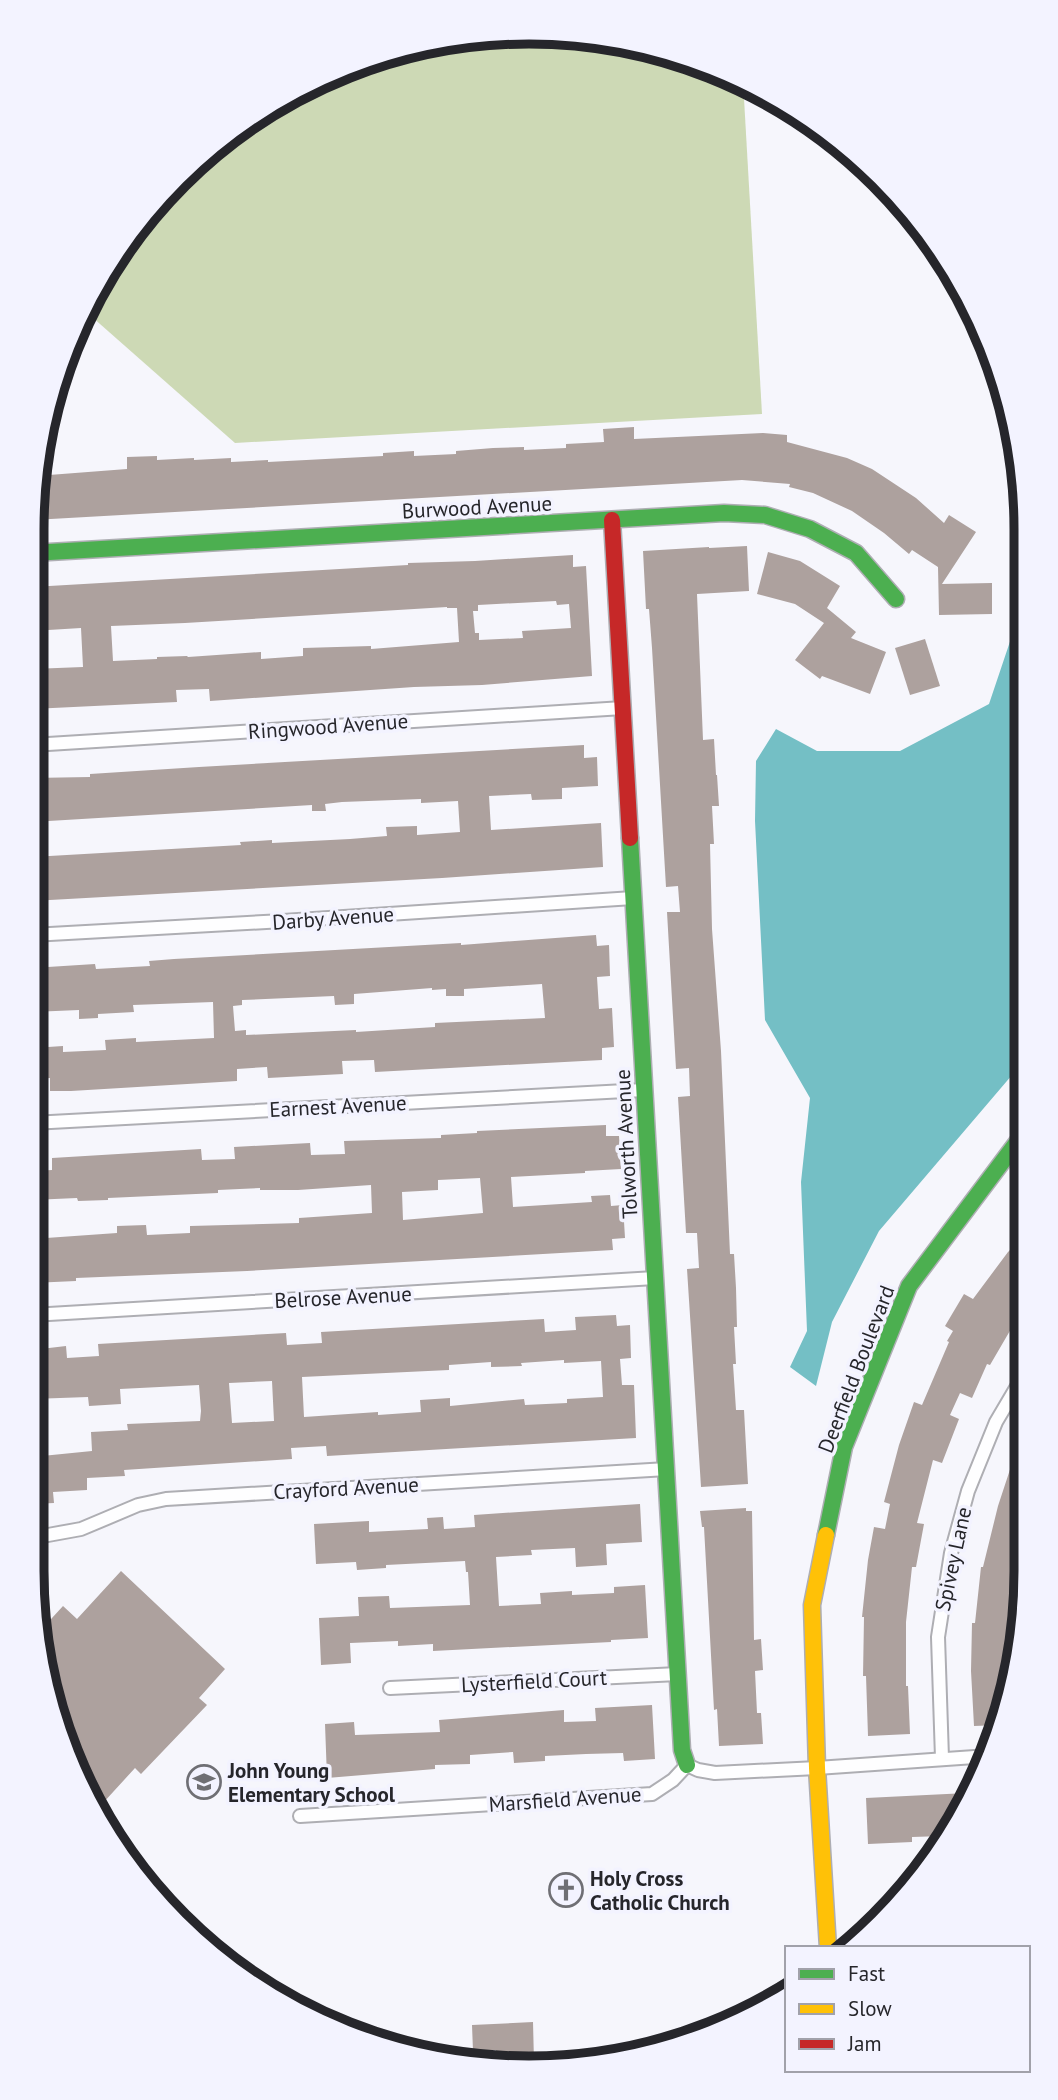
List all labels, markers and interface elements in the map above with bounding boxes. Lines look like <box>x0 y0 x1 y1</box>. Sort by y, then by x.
street label: Burwood Avenue <box>401 490 553 524</box>
street label: Ringwood Avenue <box>247 707 409 745</box>
street label: Darby Avenue <box>271 900 395 936</box>
street label: Tolworth Avenue <box>609 1069 643 1219</box>
street label: Earnest Avenue <box>269 1089 407 1123</box>
street label: Belrose Avenue <box>274 1280 412 1314</box>
street label: Deerfield Boulevard <box>812 1281 900 1457</box>
street label: Crayford Avenue <box>273 1471 419 1505</box>
street label: Spivey Lane <box>929 1504 977 1614</box>
street label: Lysterfield Court <box>460 1664 608 1698</box>
place label: John Young Elementary School <box>227 1757 396 1808</box>
school or university icon: John Young Elementary School <box>185 1763 223 1801</box>
street label: Marsfield Avenue <box>488 1780 642 1818</box>
place label: Holy Cross Catholic Church <box>590 1865 730 1916</box>
church icon: Holy Cross Catholic Church <box>547 1871 585 1909</box>
legend <box>785 1946 1030 2072</box>
text: Fast <box>848 1960 885 1987</box>
text: Slow <box>848 1995 892 2022</box>
text: Jam <box>847 2030 882 2057</box>

